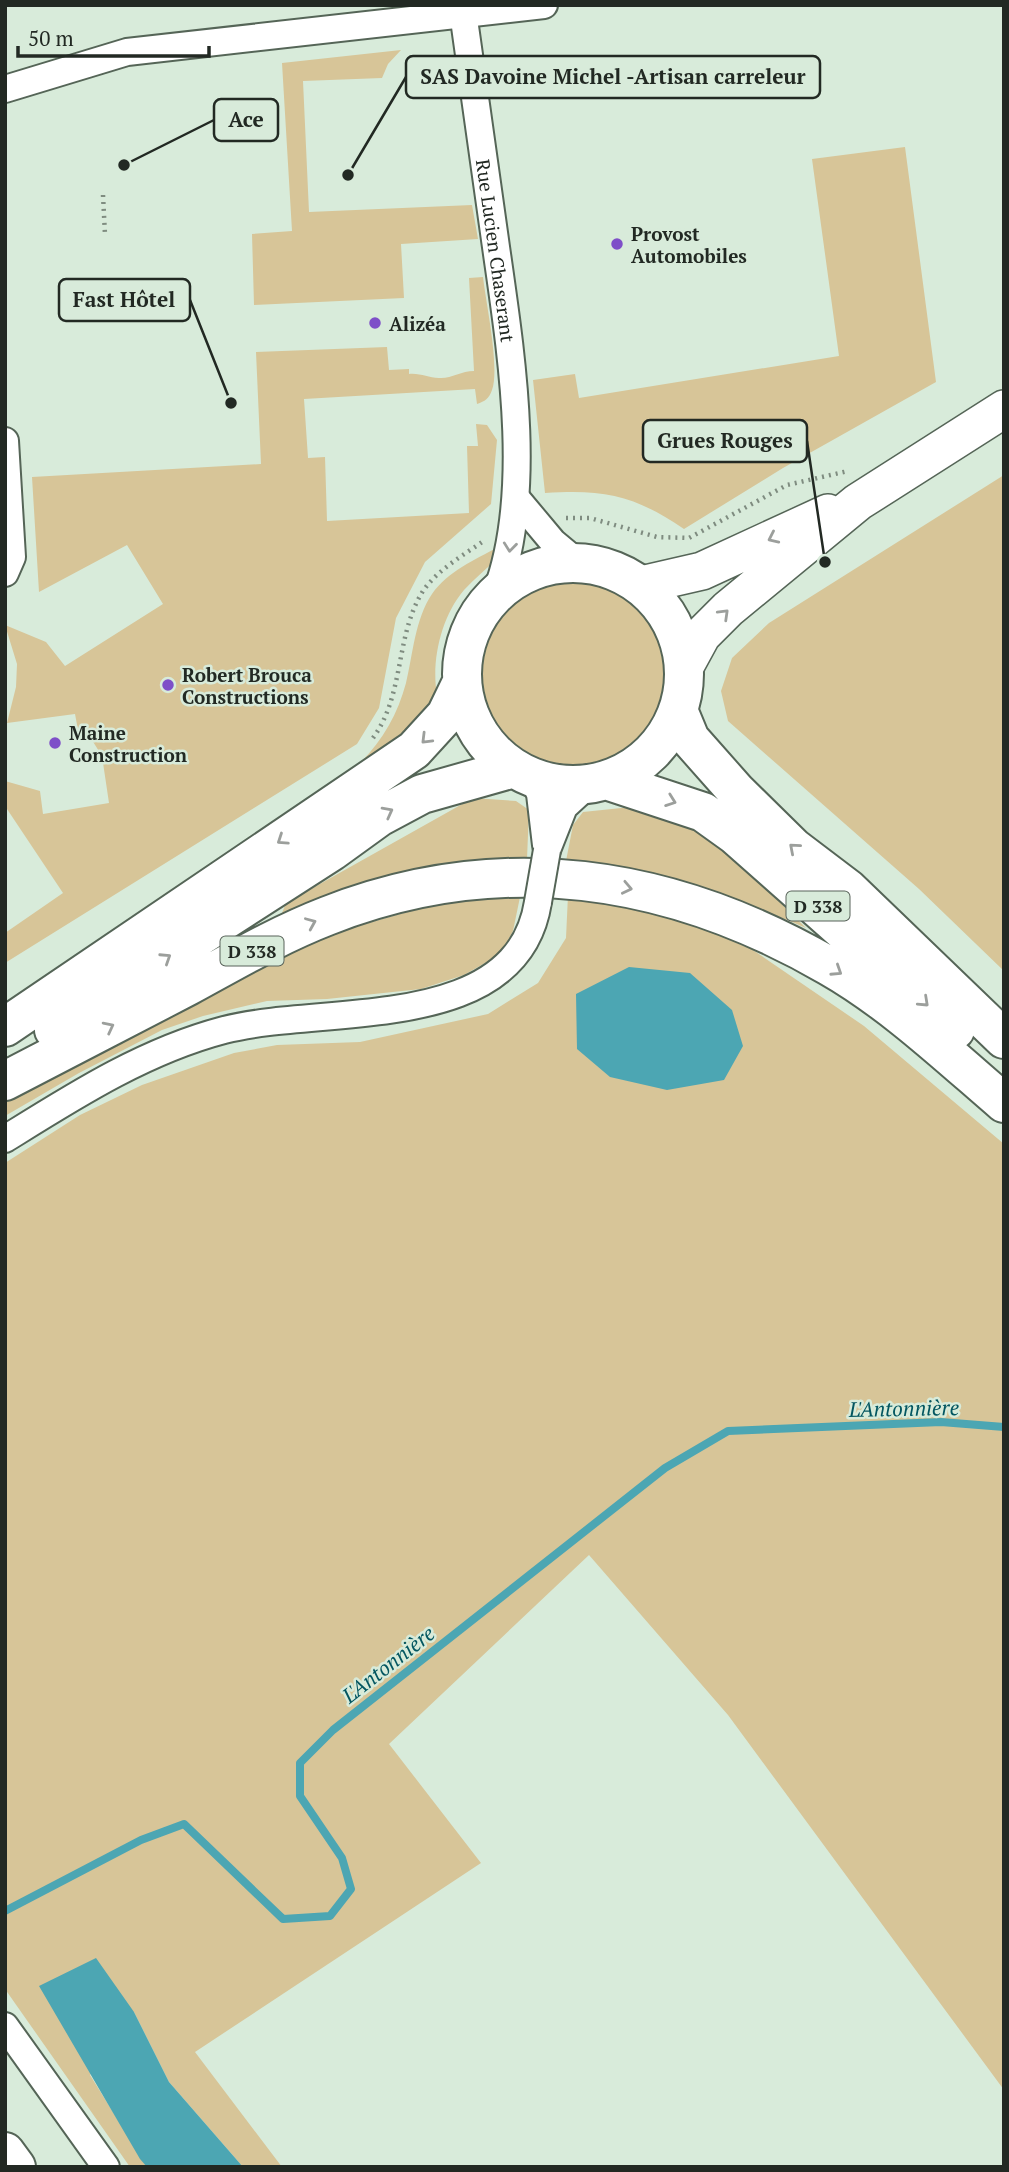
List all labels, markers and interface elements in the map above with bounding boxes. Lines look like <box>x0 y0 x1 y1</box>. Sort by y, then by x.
scale bar <box>18 14 208 58</box>
text: 50 m <box>28 24 74 52</box>
callout: SAS Davoine Michel -Artisan carreleur <box>406 56 820 98</box>
text: SAS Davoine Michel -Artisan carreleur <box>420 62 806 90</box>
callout: Ace <box>214 99 278 141</box>
text: Ace <box>228 105 264 133</box>
street label: Rue Lucien Chaserant <box>471 157 521 344</box>
place label: Provost Automobiles <box>631 221 747 268</box>
marker: Provost Automobiles <box>609 236 625 252</box>
callout: Fast Hôtel <box>59 279 190 321</box>
text: Fast Hôtel <box>73 285 175 313</box>
place label: Alizéa <box>389 311 446 336</box>
marker: Alizéa <box>367 315 383 331</box>
callout: Grues Rouges <box>643 420 807 462</box>
text: Grues Rouges <box>657 426 793 454</box>
one-way arrow <box>768 529 780 543</box>
one-way arrow <box>503 542 518 553</box>
one-way arrow <box>716 609 729 622</box>
place label: Robert Brouca Constructions <box>182 662 312 709</box>
marker: Robert Brouca Constructions <box>160 677 176 693</box>
place label: Maine Construction <box>69 720 188 767</box>
one-way arrow <box>421 730 434 743</box>
marker: Maine Construction <box>47 735 63 751</box>
one-way arrow <box>665 793 677 807</box>
one-way arrow <box>380 807 393 820</box>
one-way arrow <box>276 831 289 844</box>
one-way arrow <box>789 844 802 856</box>
one-way arrow <box>621 879 633 894</box>
road number: D 338 <box>786 891 850 920</box>
one-way arrow <box>305 917 317 931</box>
road number: D 338 <box>220 936 284 966</box>
one-way arrow <box>158 954 171 967</box>
one-way arrow <box>829 963 842 976</box>
one-way arrow <box>916 994 929 1006</box>
one-way arrow <box>102 1021 114 1035</box>
water label: L'Antonnière <box>848 1393 960 1423</box>
water label: L'Antonnière <box>335 1619 440 1710</box>

